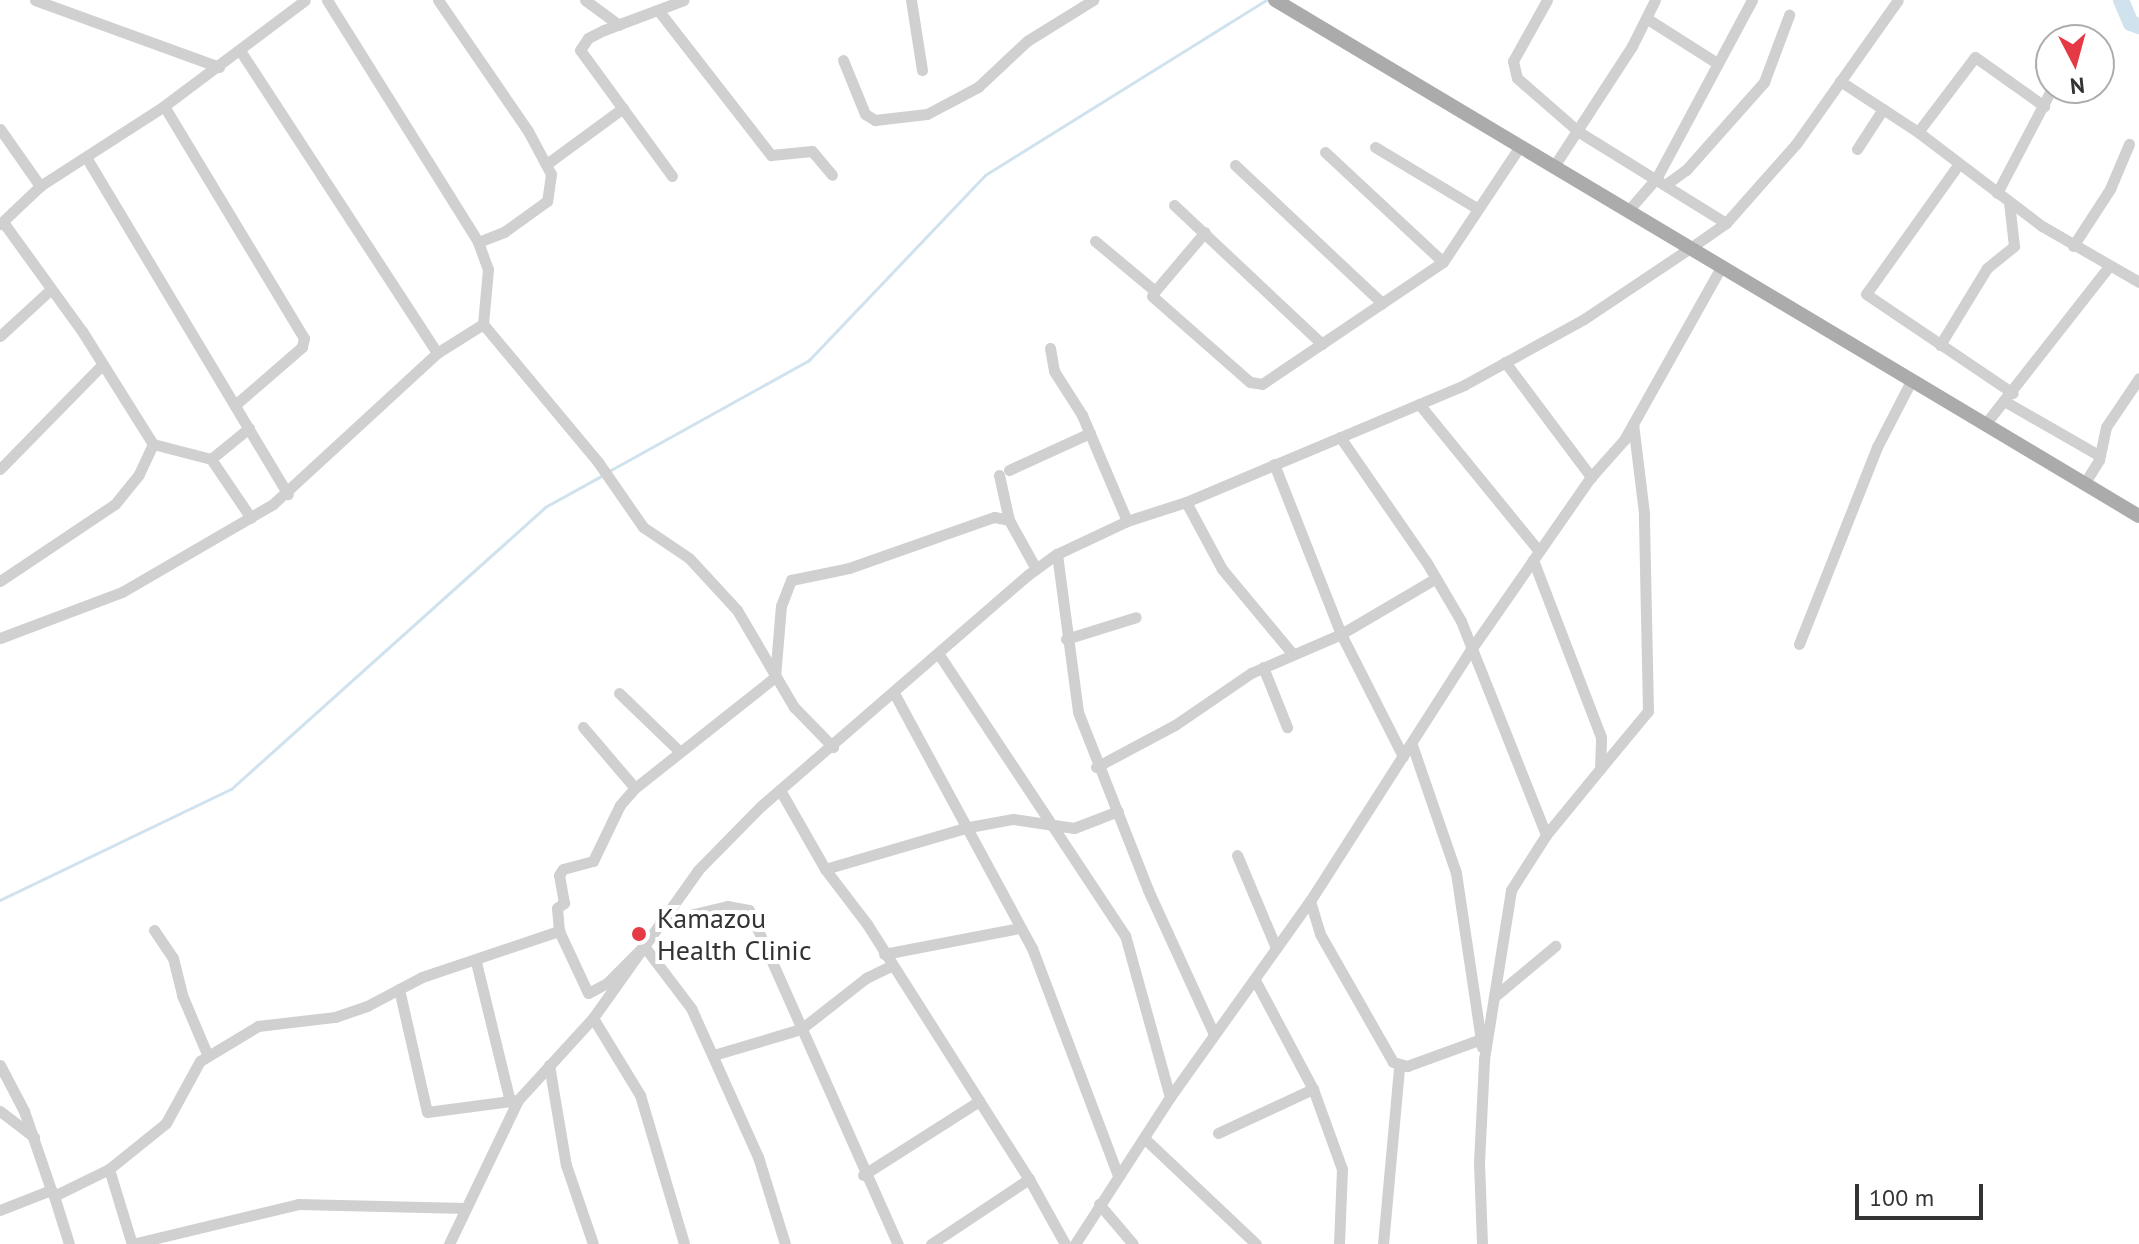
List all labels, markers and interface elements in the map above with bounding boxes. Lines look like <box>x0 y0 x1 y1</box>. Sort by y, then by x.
north arrow <box>2035 24 2115 104</box>
text: N <box>2069 71 2086 101</box>
place label: Kamazou Health Clinic <box>657 901 812 967</box>
marker: Kamazou Health Clinic <box>628 923 650 945</box>
scale bar <box>1859 1168 1987 1218</box>
text: 100 m <box>1869 1182 1934 1213</box>

